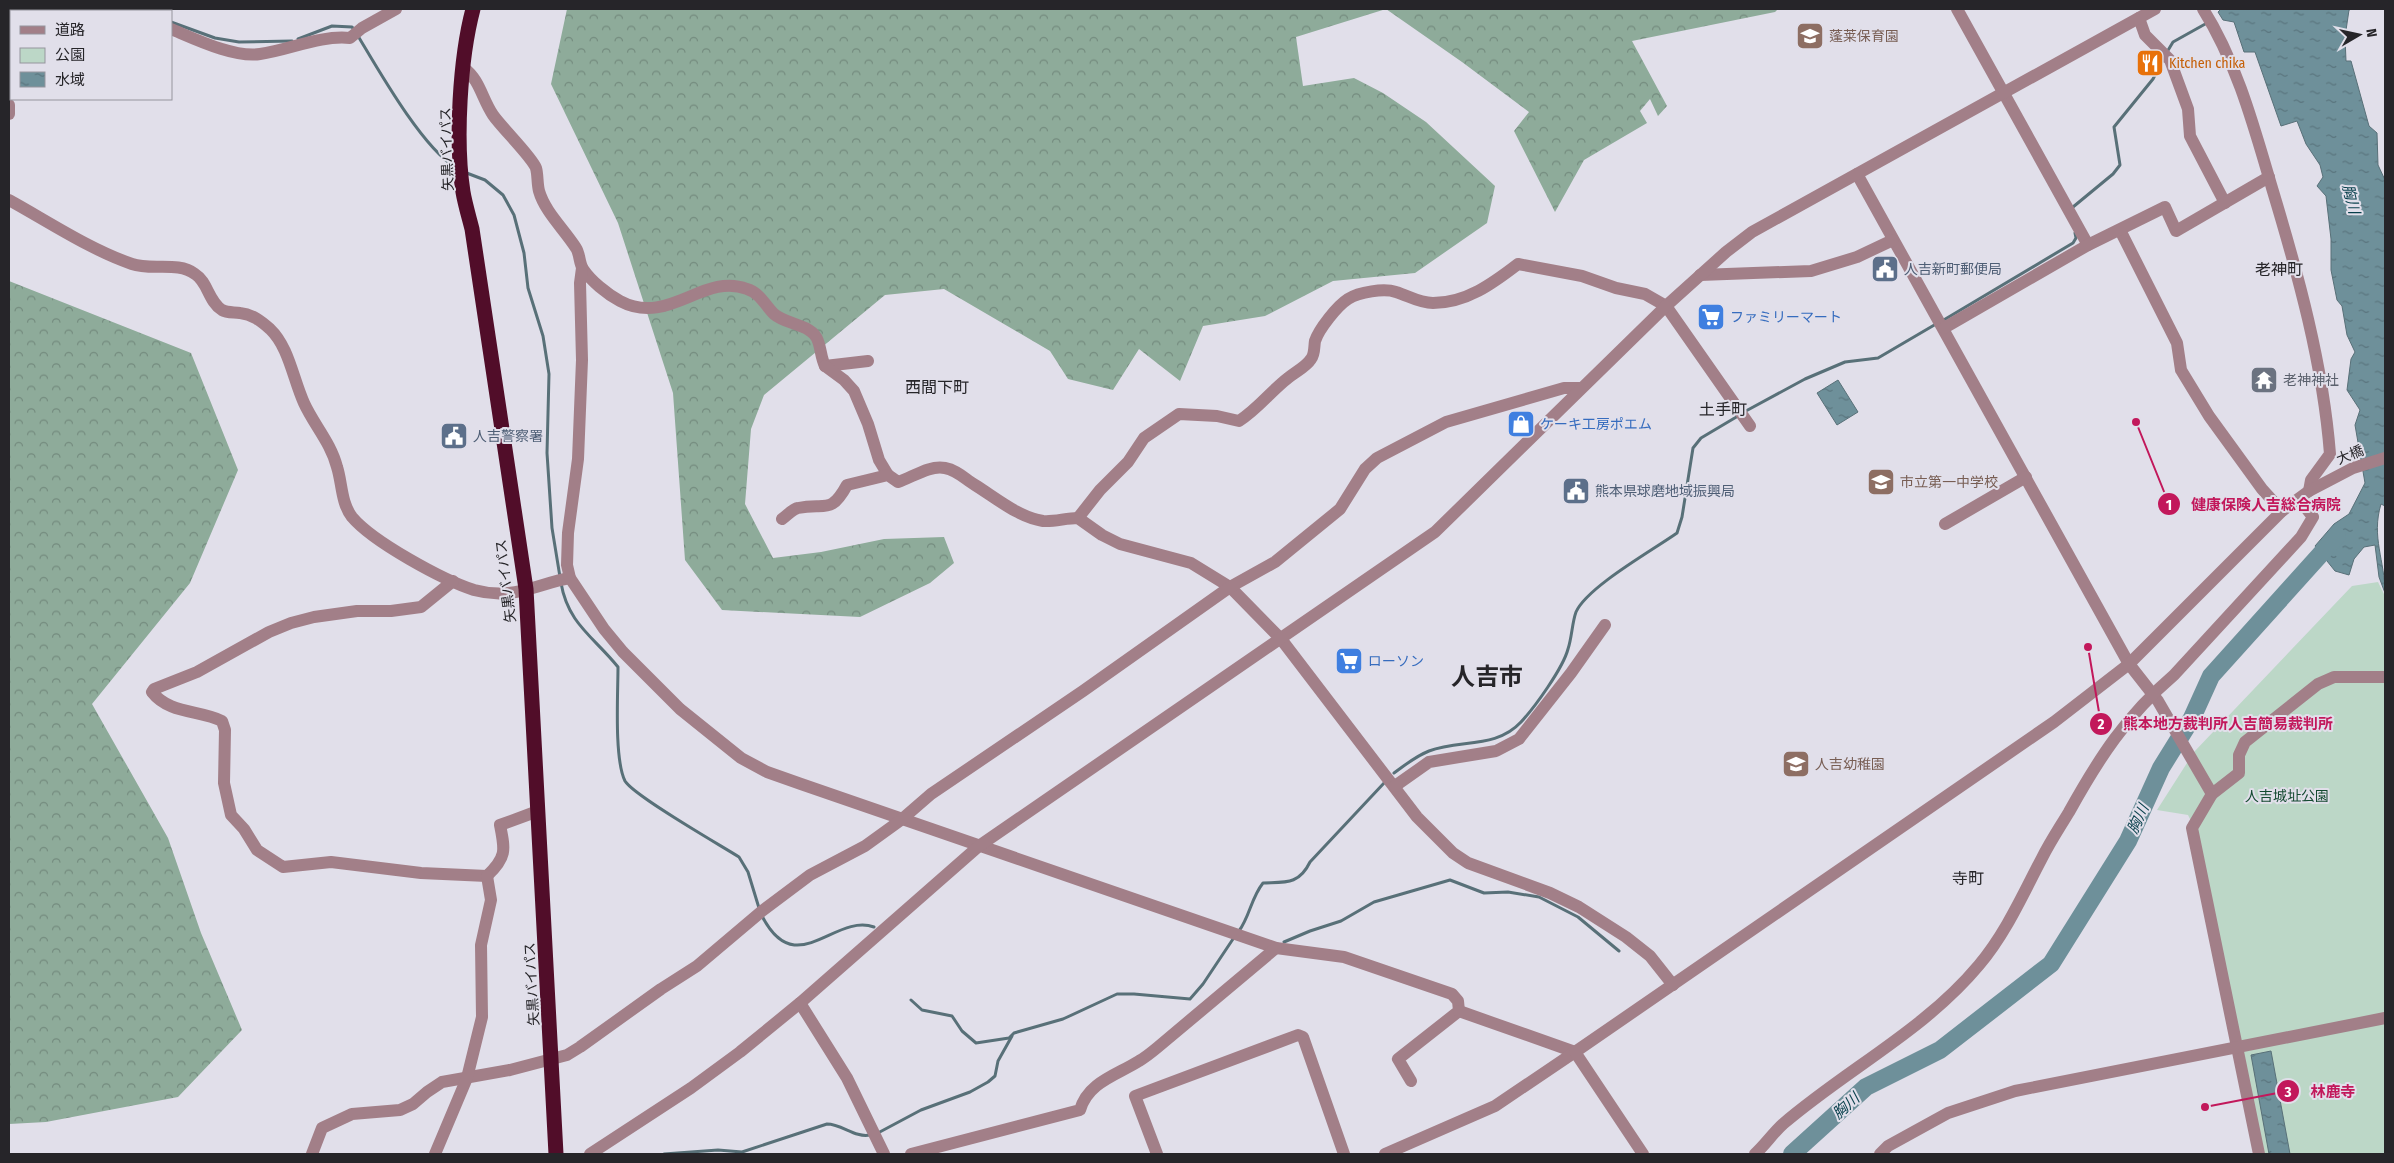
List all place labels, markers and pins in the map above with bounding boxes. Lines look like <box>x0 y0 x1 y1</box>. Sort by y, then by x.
school or university icon: 蓬莱保育園 <box>1795 21 1825 51</box>
place label: 蓬莱保育園 <box>1829 28 1899 45</box>
restaurant icon: Kitchen chika <box>2135 48 2165 78</box>
place label: Kitchen chika <box>2169 55 2245 72</box>
public building icon: 人吉新町郵便局 <box>1870 254 1900 284</box>
place label: 人吉新町郵便局 <box>1904 261 2002 278</box>
supermarket icon: ファミリーマート <box>1696 302 1726 332</box>
place label: ファミリーマート <box>1730 309 1842 326</box>
temple icon: 老神神社 <box>2249 365 2279 395</box>
place label: 老神神社 <box>2283 372 2339 389</box>
shop icon: ケーキ工房ポエム <box>1506 409 1536 439</box>
place label: ケーキ工房ポエム <box>1540 416 1652 433</box>
public building icon: 人吉警察署 <box>439 421 469 451</box>
place label: 人吉警察署 <box>473 428 543 445</box>
school or university icon: 市立第一中学校 <box>1866 467 1896 497</box>
place label: 市立第一中学校 <box>1900 474 1998 491</box>
public building icon: 熊本県球磨地域振興局 <box>1561 476 1591 506</box>
place label: 熊本県球磨地域振興局 <box>1595 483 1735 500</box>
callout: 健康保険人吉総合病院 <box>2156 489 2351 519</box>
supermarket icon: ローソン <box>1334 646 1364 676</box>
place label: ローソン <box>1368 653 1424 670</box>
callout: 熊本地方裁判所人吉簡易裁判所 <box>2088 709 2343 739</box>
school or university icon: 人吉幼稚園 <box>1781 749 1811 779</box>
place label: 人吉幼稚園 <box>1815 756 1885 773</box>
callout: 林鹿寺 <box>2276 1076 2366 1106</box>

